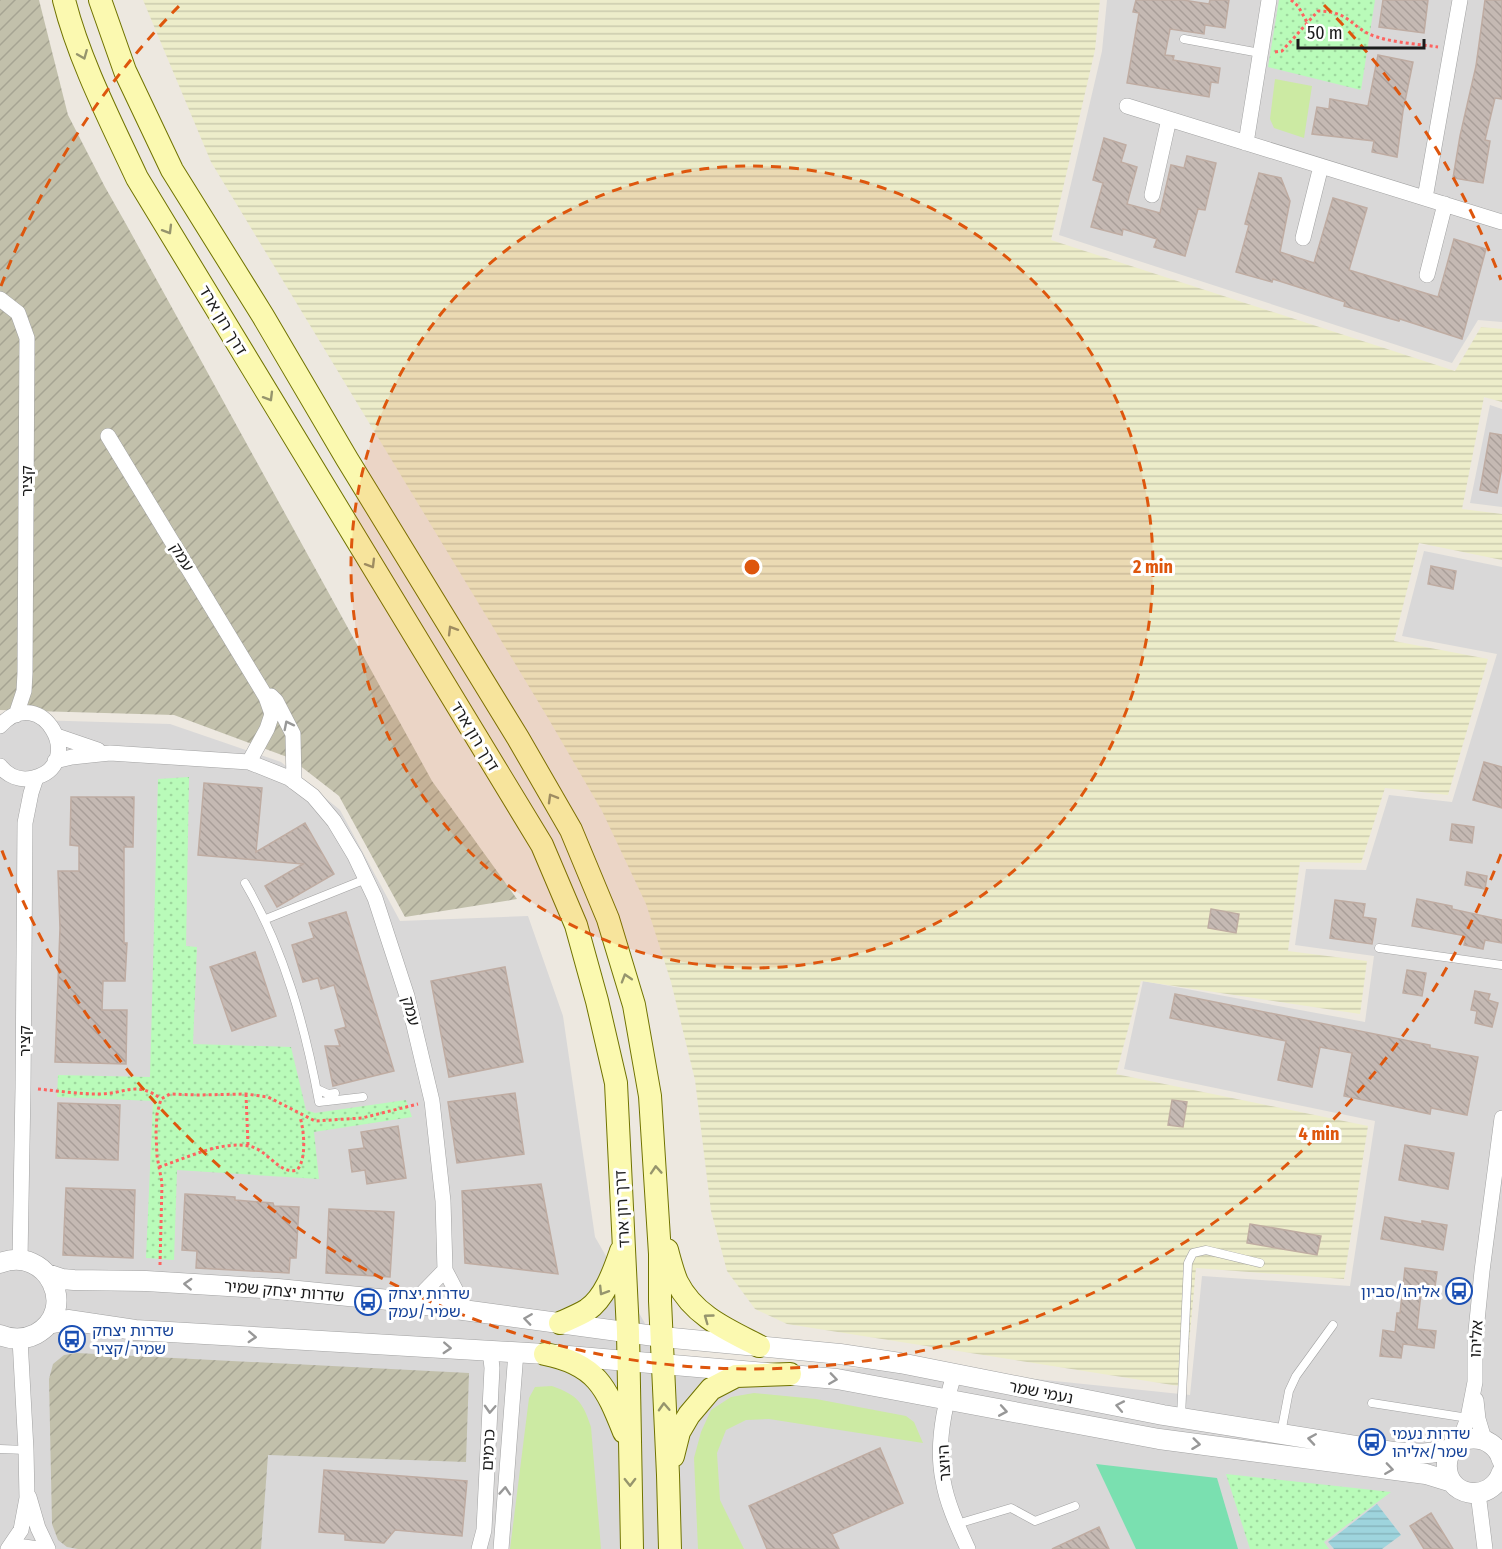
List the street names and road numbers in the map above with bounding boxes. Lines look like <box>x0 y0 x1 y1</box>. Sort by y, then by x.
street label: דרך רון ארד <box>195 282 251 359</box>
street label: קציר <box>17 465 36 497</box>
street label: עמק <box>166 539 198 575</box>
street label: דרך רון ארד <box>447 698 503 775</box>
street label: עמק <box>398 994 424 1028</box>
street label: קציר <box>15 1025 34 1057</box>
street label: דרך רון ארד <box>610 1169 634 1248</box>
street label: שדרות יצחק שמיר <box>223 1276 345 1306</box>
street label: אליהו <box>1466 1320 1486 1358</box>
street label: נעמי שמר <box>1007 1376 1075 1408</box>
street label: כרמים <box>477 1428 499 1472</box>
street label: היוצר <box>934 1444 954 1482</box>

